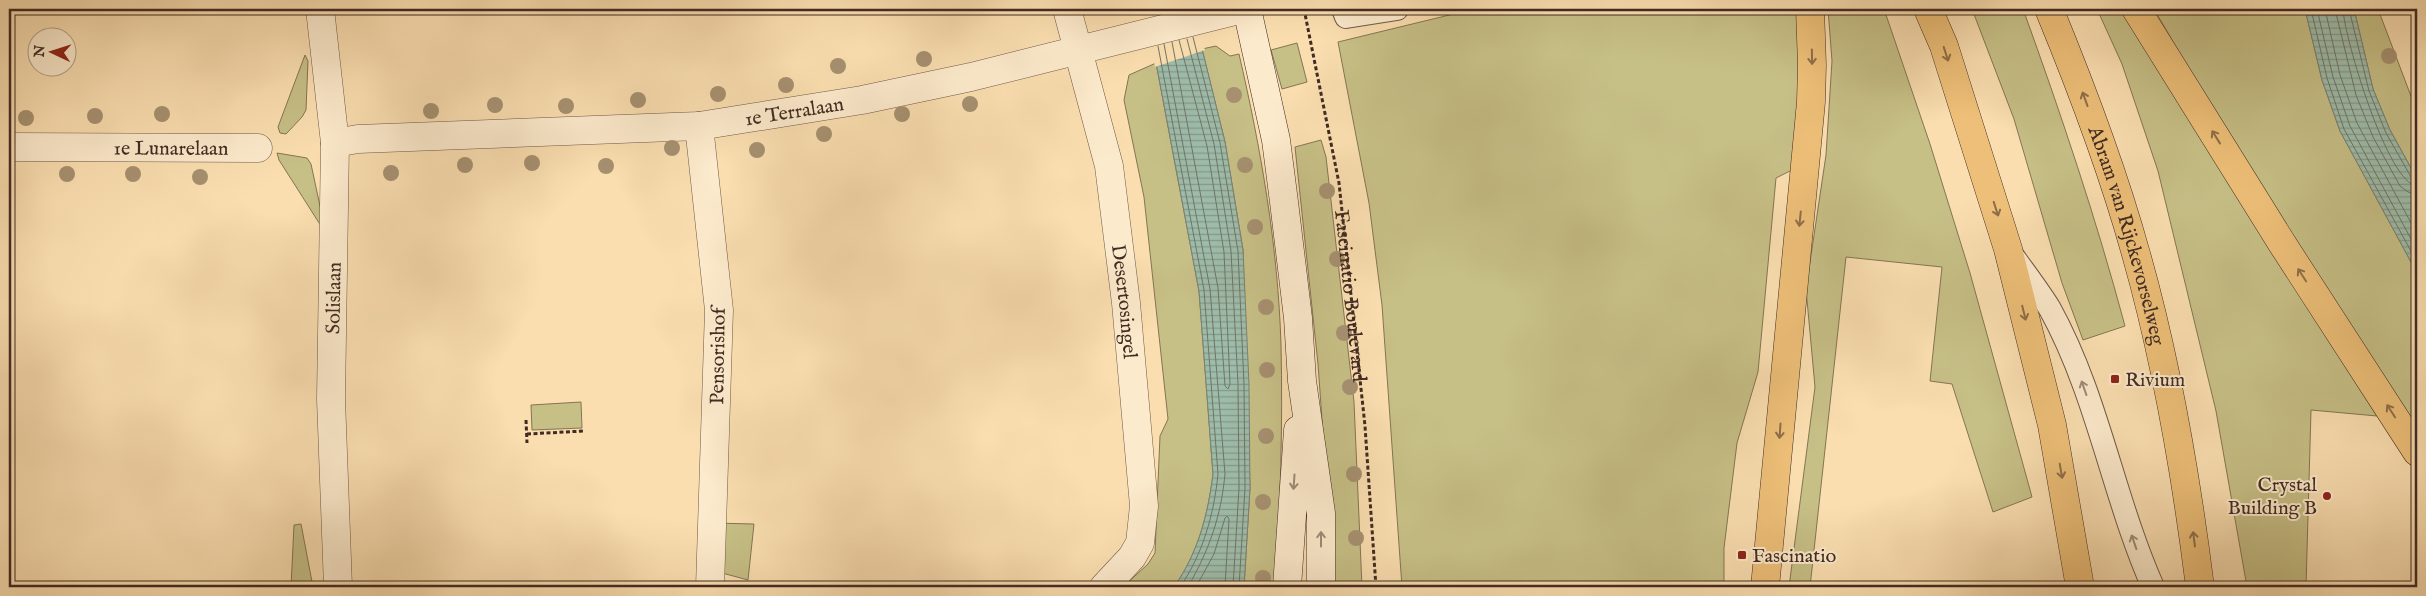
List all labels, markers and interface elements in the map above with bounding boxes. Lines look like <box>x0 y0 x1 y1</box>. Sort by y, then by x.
north arrow <box>28 28 78 78</box>
text: N <box>31 44 49 59</box>
one-way arrow <box>1942 46 1952 62</box>
one-way arrow <box>1807 49 1817 65</box>
street label: 1e Terralaan <box>743 92 846 133</box>
one-way arrow <box>2080 92 2089 108</box>
street label: Abram van Rijckevorselweg <box>2081 122 2170 349</box>
one-way arrow <box>2211 131 2221 145</box>
street label: 1e Lunarelaan <box>113 136 229 162</box>
one-way arrow <box>1991 201 2001 217</box>
street label: Fascinatio Boulevard <box>1328 209 1371 384</box>
one-way arrow <box>1795 211 1805 227</box>
street label: Desertosingel <box>1105 243 1142 360</box>
street label: Solislaan <box>321 261 348 334</box>
one-way arrow <box>2297 268 2308 282</box>
street label: Pensorishof <box>705 304 732 405</box>
one-way arrow <box>2020 305 2030 321</box>
place label: Rivium <box>2125 368 2185 393</box>
marker: Rivium <box>2109 373 2121 385</box>
one-way arrow <box>2079 380 2088 396</box>
one-way arrow <box>2386 405 2396 419</box>
one-way arrow <box>1775 423 1784 439</box>
one-way arrow <box>2056 463 2066 479</box>
place label: Crystal Building B <box>2228 473 2318 521</box>
one-way arrow <box>1290 474 1299 490</box>
marker: Crystal Building B <box>2321 490 2333 502</box>
one-way arrow <box>1316 531 1326 547</box>
one-way arrow <box>2189 531 2199 547</box>
one-way arrow <box>2129 534 2139 550</box>
place label: Fascinatio <box>1752 544 1836 569</box>
marker: Fascinatio <box>1736 549 1748 561</box>

